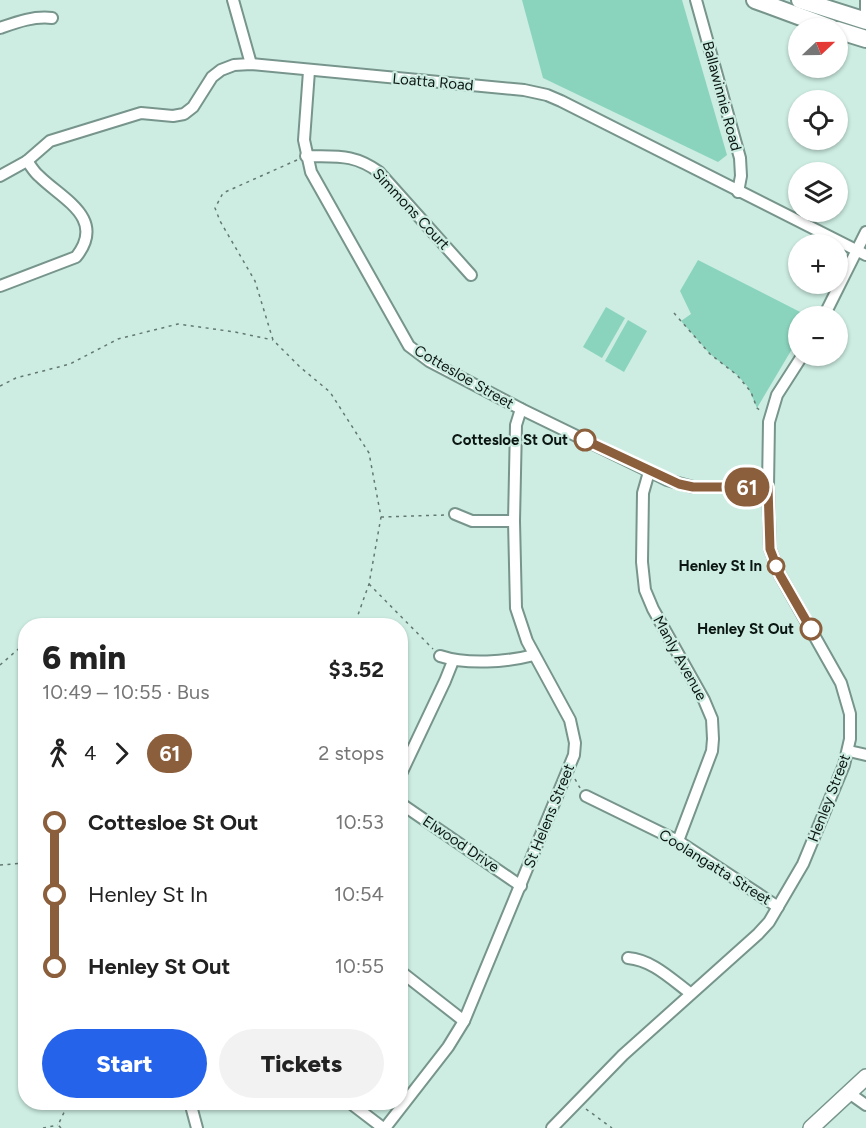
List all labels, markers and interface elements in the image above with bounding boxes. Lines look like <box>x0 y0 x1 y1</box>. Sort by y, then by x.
north arrow <box>788 18 848 78</box>
map controls <box>788 18 848 366</box>
street label: Ballawinnie Road <box>699 39 745 153</box>
street label: Loatta Road <box>392 69 474 95</box>
button: locate <box>788 90 848 150</box>
button: layers <box>788 162 848 222</box>
street label: Simmons Court <box>369 165 453 254</box>
button: + <box>788 234 848 294</box>
button: − <box>788 306 848 366</box>
street label: Cottesloe Street <box>411 341 517 413</box>
marker: Cottesloe St Out <box>574 429 596 451</box>
place label: Cottesloe St Out <box>452 431 568 449</box>
line badge: 61 <box>720 468 774 506</box>
text: 61 <box>736 475 758 500</box>
place label: Henley St In <box>678 557 762 575</box>
marker: Henley St In <box>767 557 785 575</box>
street label: Manly Avenue <box>649 612 711 704</box>
marker: Henley St Out <box>800 618 822 640</box>
place label: Henley St Out <box>697 620 794 638</box>
text: 6 min <box>42 638 126 677</box>
text: $3.52 <box>329 656 384 683</box>
text: 10:49 – 10:55 · Bus <box>42 680 210 704</box>
icon: walk <box>42 737 75 770</box>
icon: forward <box>105 737 138 770</box>
text: 4 <box>84 741 96 765</box>
text: 61 <box>159 741 180 766</box>
text: 2 stops <box>318 741 384 765</box>
street label: Henley Street <box>804 751 854 845</box>
street label: St Helens Street <box>520 761 578 871</box>
text: Cottesloe St Out <box>88 809 258 836</box>
text: 10:53 <box>335 810 384 834</box>
street label: Elwood Drive <box>419 812 503 876</box>
street label: Coolangatta Street <box>656 825 775 909</box>
text: Henley St In <box>88 881 208 908</box>
text: 10:54 <box>334 882 384 906</box>
text: Henley St Out <box>88 953 230 980</box>
text: 10:55 <box>335 954 384 978</box>
button: Start <box>42 1029 207 1098</box>
button: Tickets <box>219 1029 384 1098</box>

